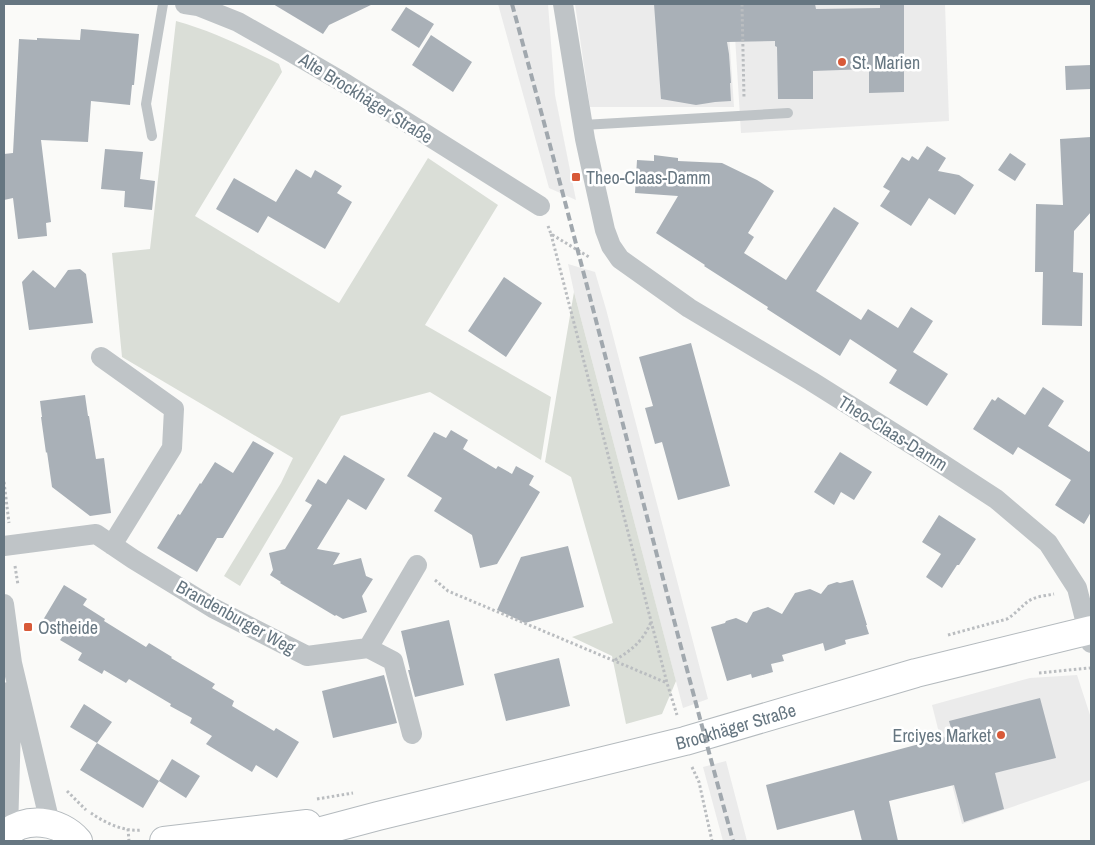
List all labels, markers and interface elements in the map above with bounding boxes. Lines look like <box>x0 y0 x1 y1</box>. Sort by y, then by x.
street label: Alte Brockhäger Straße <box>293 46 438 149</box>
place label: St. Marien <box>852 50 920 75</box>
marker: St. Marien <box>836 56 848 68</box>
place label: Theo-Claas-Damm <box>586 165 711 190</box>
marker: Theo-Claas-Damm <box>570 171 582 183</box>
street label: Theo-Claas-Damm <box>834 389 952 477</box>
street label: Brandenburger Weg <box>172 574 301 660</box>
place label: Ostheide <box>38 615 98 640</box>
marker: Ostheide <box>22 621 34 633</box>
street label: Brockhäger Straße <box>673 697 799 755</box>
place label: Erciyes Market <box>893 723 991 748</box>
marker: Erciyes Market <box>995 729 1007 741</box>

